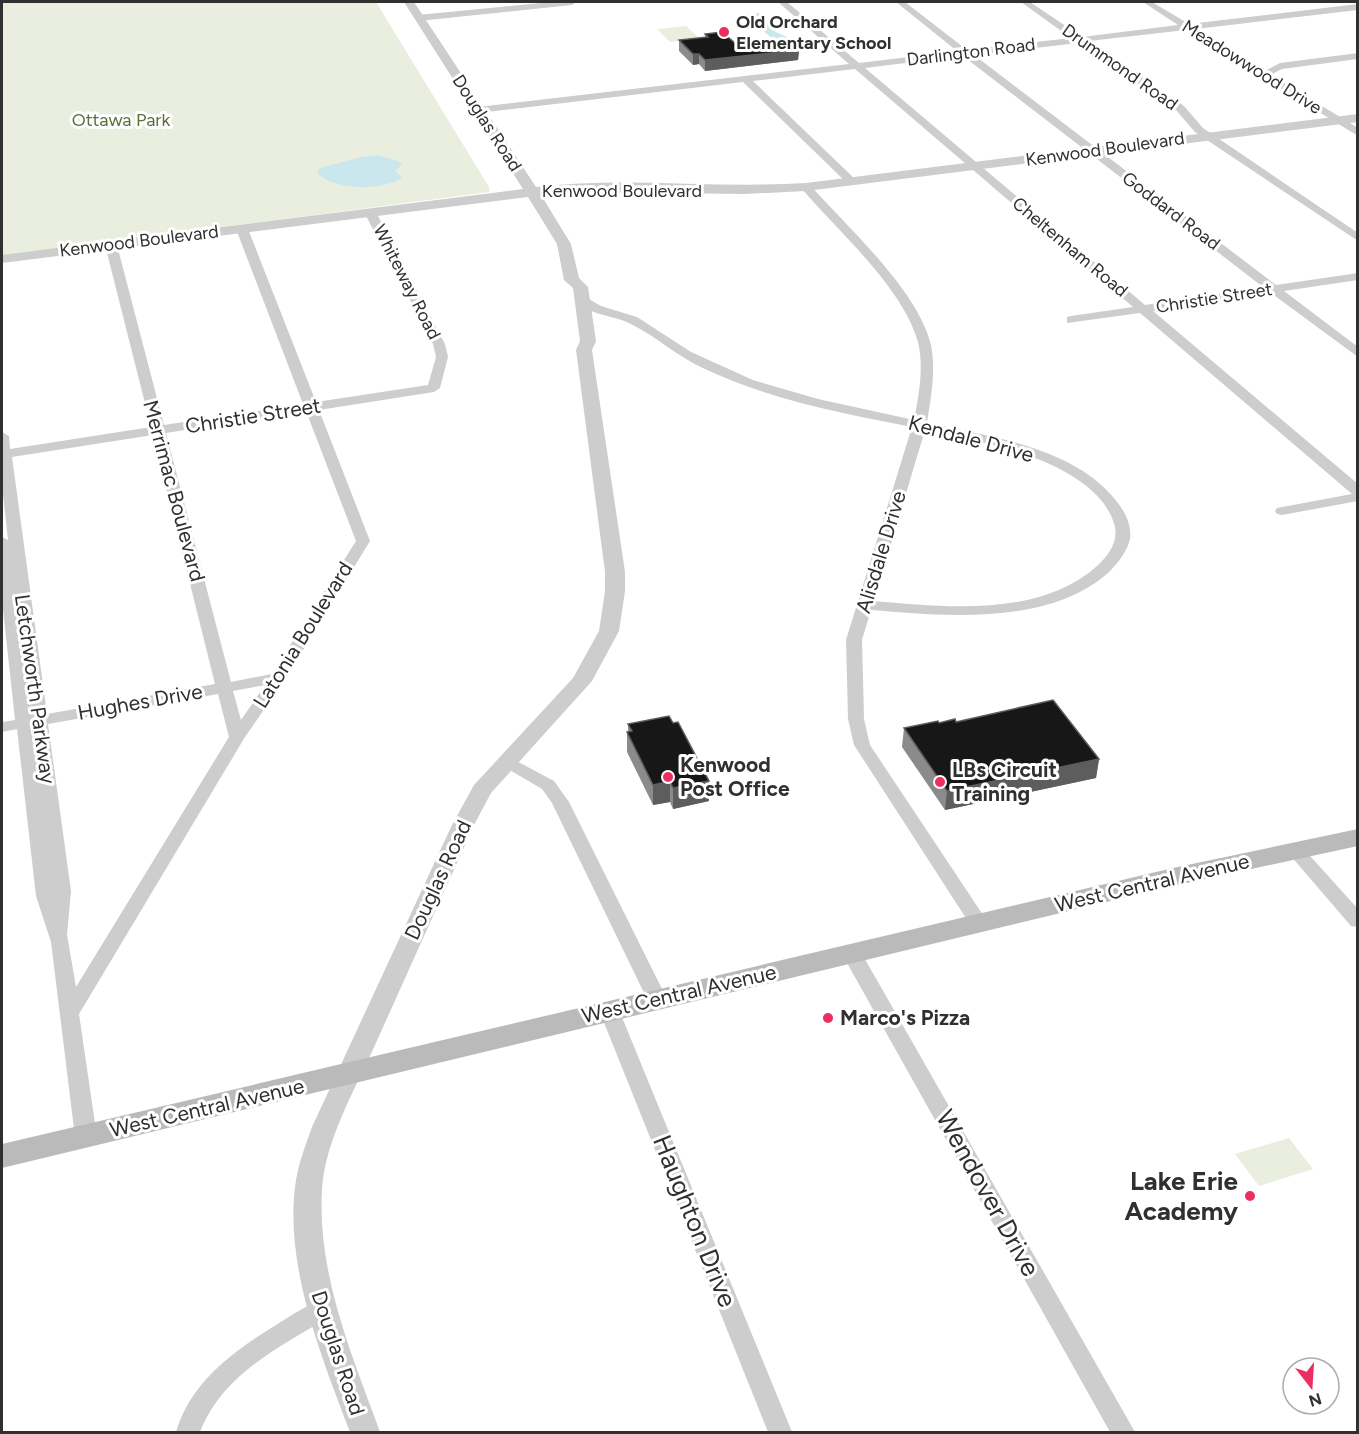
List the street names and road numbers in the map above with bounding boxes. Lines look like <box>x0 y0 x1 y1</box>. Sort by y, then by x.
street label: Meadowwood Drive <box>1178 15 1326 119</box>
street label: Drummond Road <box>1058 19 1182 115</box>
street label: Darlington Road <box>905 33 1037 71</box>
street label: Douglas Road <box>448 71 526 175</box>
street label: Kenwood Boulevard <box>1024 127 1186 171</box>
street label: Goddard Road <box>1118 167 1224 255</box>
street label: Kenwood Boulevard <box>542 180 702 202</box>
street label: Cheltenham Road <box>1008 192 1132 302</box>
street label: Kenwood Boulevard <box>58 220 220 262</box>
street label: Whiteway Road <box>369 221 445 343</box>
street label: Christie Street <box>1154 278 1274 318</box>
street label: Christie Street <box>183 392 323 439</box>
street label: Merrimac Boulevard <box>138 397 211 584</box>
street label: Kendale Drive <box>906 410 1037 467</box>
street label: Alisdale Drive <box>850 488 911 616</box>
street label: Latonia Boulevard <box>248 557 358 712</box>
street label: Letchworth Parkway <box>10 592 61 785</box>
street label: Hughes Drive <box>75 678 204 725</box>
street label: Douglas Road <box>399 816 476 944</box>
street label: West Central Avenue <box>1052 848 1251 917</box>
street label: West Central Avenue <box>579 959 778 1028</box>
street label: West Central Avenue <box>107 1073 306 1142</box>
street label: Wendover Drive <box>929 1104 1047 1282</box>
street label: Haughton Drive <box>646 1130 744 1312</box>
street label: Douglas Road <box>307 1287 370 1418</box>

